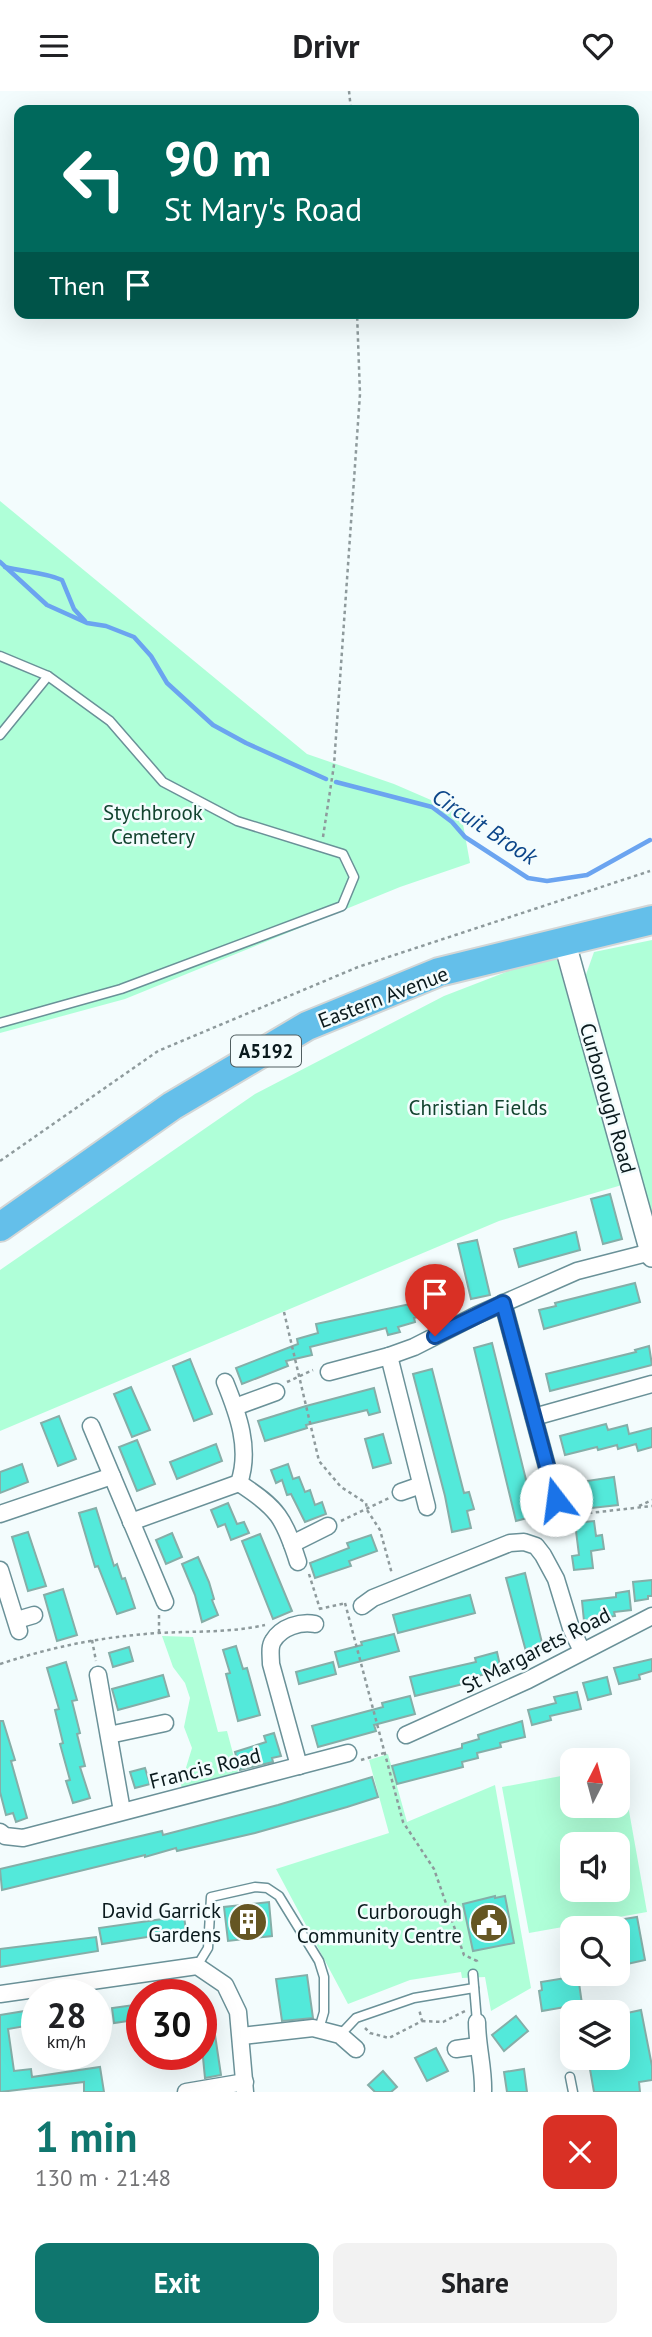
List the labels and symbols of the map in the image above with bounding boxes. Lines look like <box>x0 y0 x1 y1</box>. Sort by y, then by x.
water label: Circuit Brook <box>427 781 545 872</box>
park label: Stychbrook Cemetery <box>103 799 203 850</box>
street label: Eastern Avenue <box>314 960 452 1034</box>
street label: Curborough Road <box>574 1020 642 1176</box>
road number: A5192 <box>231 1035 301 1067</box>
park label: Christian Fields <box>409 1094 547 1121</box>
pin <box>405 1264 465 1336</box>
position arrow <box>519 1463 593 1537</box>
street label: St Margarets Road <box>457 1601 615 1699</box>
street label: Francis Road <box>146 1741 264 1795</box>
north arrow <box>560 1748 630 1818</box>
place label: David Garrick Gardens <box>101 1897 221 1948</box>
place label: Curborough Community Centre <box>297 1898 462 1949</box>
building icon: David Garrick Gardens <box>227 1901 269 1943</box>
public building icon: Curborough Community Centre <box>468 1902 510 1944</box>
speed limit sign: 30 <box>126 1979 217 2070</box>

